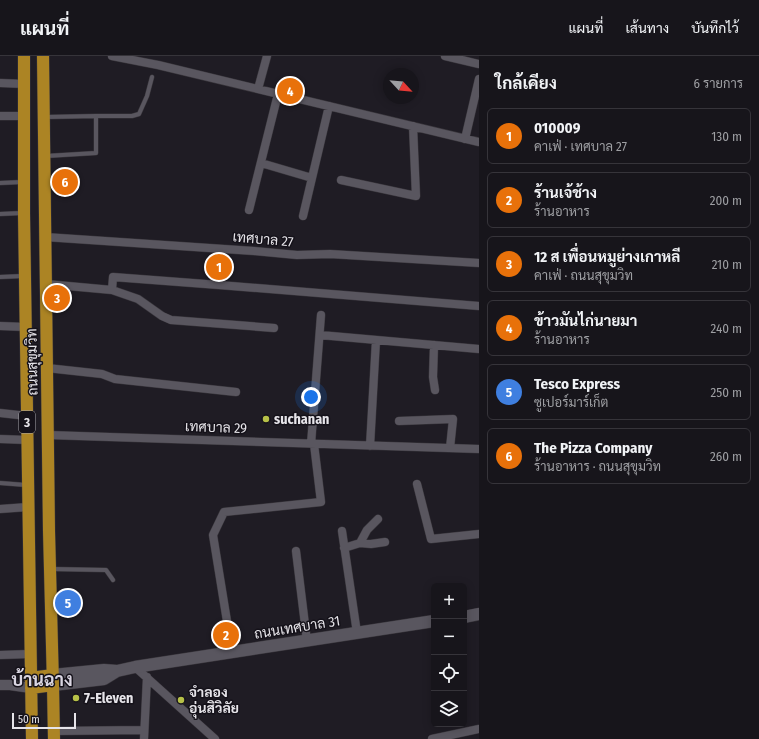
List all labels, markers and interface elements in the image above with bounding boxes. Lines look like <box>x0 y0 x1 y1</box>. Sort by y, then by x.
text: แผนที่ <box>20 17 69 40</box>
text: แผนที่ <box>568 20 603 37</box>
text: เส้นทาง <box>625 20 669 37</box>
text: บันทึกไว้ <box>691 20 739 37</box>
north arrow <box>383 68 419 104</box>
text: ใกล้เคียง <box>495 73 557 94</box>
pin: 4 <box>277 76 303 106</box>
text: 6 รายการ <box>693 76 743 91</box>
text: 010009 <box>534 119 580 137</box>
text: 1 <box>506 129 512 144</box>
text: 130 m <box>711 129 742 144</box>
text: คาเฟ่ · เทศบาล 27 <box>534 139 627 154</box>
pin: 6 <box>52 167 78 197</box>
text: ร้านเจ้ช้าง <box>534 184 597 202</box>
text: 2 <box>506 193 512 208</box>
text: 200 m <box>710 193 742 208</box>
text: ร้านอาหาร <box>534 204 590 219</box>
street label: เทศบาล 27 <box>232 228 294 251</box>
text: 12 ส เพื่อนหมูย่างเกาหลี <box>534 248 680 266</box>
pin: 1 <box>206 252 232 282</box>
text: 3 <box>506 257 512 272</box>
text: 210 m <box>712 257 742 272</box>
text: คาเฟ่ · ถนนสุขุมวิท <box>534 268 633 283</box>
pin: 3 <box>44 283 70 313</box>
text: ข้าวมันไก่นายมา <box>534 312 637 330</box>
text: 4 <box>506 321 512 336</box>
text: 240 m <box>710 321 742 336</box>
street label: ถนนสุขุมวิท <box>23 328 43 396</box>
text: ร้านอาหาร <box>534 332 590 347</box>
text: Tesco Express <box>534 375 620 393</box>
text: 5 <box>506 385 512 400</box>
text: 250 m <box>710 385 742 400</box>
your location <box>301 387 321 407</box>
text: ซูเปอร์มาร์เก็ต <box>534 395 608 410</box>
road number: 3 <box>19 411 35 433</box>
place label: suchanan <box>274 411 329 428</box>
marker: suchanan <box>261 414 271 424</box>
street label: เทศบาล 29 <box>185 418 247 437</box>
text: The Pizza Company <box>534 439 652 457</box>
text: 6 <box>506 449 512 464</box>
text: 260 m <box>710 449 742 464</box>
text: ร้านอาหาร · ถนนสุขุมวิท <box>534 459 661 474</box>
map controls <box>431 583 467 727</box>
button: + <box>431 583 467 619</box>
pin: 5 <box>55 588 81 618</box>
street label: ถนนเทศบาล 31 <box>253 612 341 643</box>
button: − <box>431 619 467 655</box>
pin: 2 <box>213 620 239 650</box>
button: locate <box>431 655 467 691</box>
district label: บ้านฉาง <box>11 668 73 691</box>
place label: จำลอง อุ่นสิวิลัย <box>189 684 239 719</box>
place label: 7-Eleven <box>84 690 133 707</box>
button: layers <box>431 691 467 727</box>
marker: 7-Eleven <box>71 693 81 703</box>
marker: จำลอง อุ่นสิวิลัย <box>176 695 186 705</box>
scale bar <box>12 711 76 730</box>
text: 50 m <box>18 713 40 726</box>

